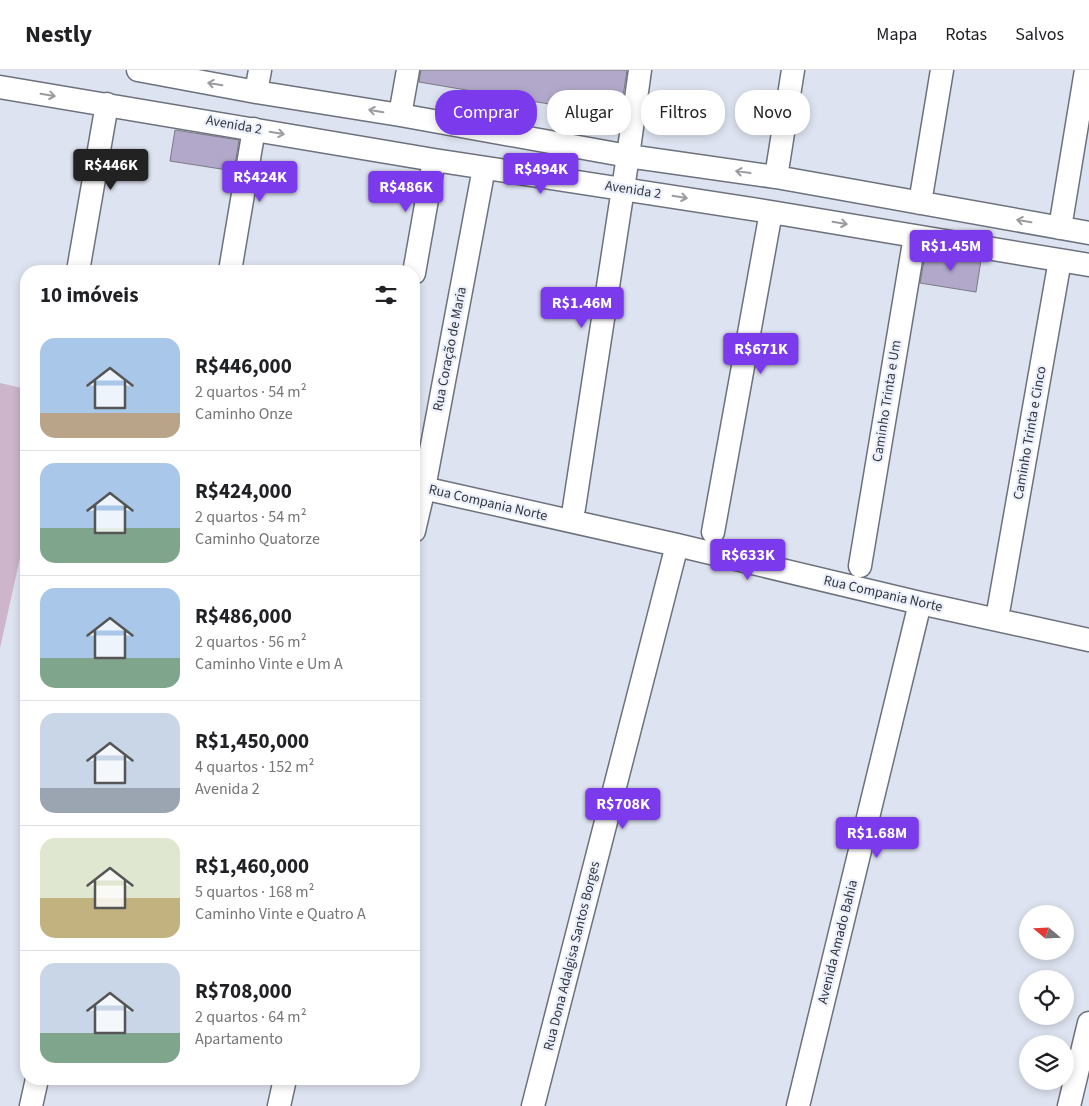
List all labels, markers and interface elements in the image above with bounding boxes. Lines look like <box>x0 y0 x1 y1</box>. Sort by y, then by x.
text: Nestly <box>25 17 92 52</box>
text: Mapa <box>876 22 917 47</box>
text: Rotas <box>945 22 987 47</box>
text: Salvos <box>1015 22 1064 47</box>
one-way arrow <box>208 79 224 89</box>
one-way arrow <box>40 90 56 100</box>
chip: Comprar <box>435 90 537 135</box>
chip: Alugar <box>547 90 631 135</box>
chip: Filtros <box>641 90 725 135</box>
chip: Novo <box>735 90 810 135</box>
one-way arrow <box>368 106 384 116</box>
street label: Avenida 2 <box>204 110 264 140</box>
one-way arrow <box>269 128 285 138</box>
pin: R$446K <box>70 148 152 191</box>
pin: R$494K <box>500 152 582 195</box>
text: R$446K <box>84 154 138 176</box>
text: R$494K <box>514 158 568 180</box>
pin: R$424K <box>219 160 301 203</box>
text: R$424K <box>233 166 287 188</box>
one-way arrow <box>735 167 751 177</box>
pin: R$486K <box>365 170 447 213</box>
text: R$486K <box>379 176 433 198</box>
street label: Avenida 2 <box>603 176 663 204</box>
one-way arrow <box>671 193 687 203</box>
one-way arrow <box>1016 216 1032 226</box>
one-way arrow <box>832 219 848 229</box>
pin: R$1.45M <box>905 230 997 272</box>
text: R$1.45M <box>921 235 981 257</box>
text: 10 imóveis <box>40 280 138 310</box>
icon: filters <box>372 281 400 309</box>
street label: Rua Coração de Maria <box>428 285 472 413</box>
pin: R$1.46M <box>536 286 628 329</box>
text: R$1.46M <box>552 292 612 314</box>
pin: R$671K <box>720 332 802 375</box>
text: R$671K <box>734 338 788 360</box>
street label: Caminho Trinta e Um <box>867 339 907 463</box>
text: R$446,000 <box>195 351 292 381</box>
icon: home <box>80 358 140 418</box>
street label: Caminho Trinta e Cinco <box>1008 365 1052 501</box>
text: 2 quartos · 54 m² <box>195 381 307 403</box>
text: Caminho Onze <box>195 403 293 425</box>
text: R$424,000 <box>195 476 292 506</box>
street label: Rua Compania Norte <box>427 480 549 526</box>
icon: home <box>80 483 140 543</box>
text: 2 quartos · 54 m² <box>195 506 307 528</box>
text: Caminho Quatorze <box>195 528 320 550</box>
pin: R$633K <box>707 538 789 581</box>
text: R$633K <box>721 544 775 566</box>
street label: Rua Compania Norte <box>822 571 944 617</box>
text: R$486,000 <box>195 601 292 631</box>
icon: home <box>80 608 140 668</box>
text: 2 quartos · 56 m² <box>195 631 307 653</box>
text: Caminho Vinte e Um A <box>195 653 343 675</box>
text: R$1,450,000 <box>195 726 309 756</box>
icon: home <box>80 733 140 793</box>
text: 4 quartos · 152 m² <box>195 756 314 778</box>
text: Avenida 2 <box>195 778 260 800</box>
pin: R$708K <box>582 788 664 830</box>
text: R$708K <box>596 793 650 815</box>
pin: R$1.68M <box>831 816 923 859</box>
text: R$1.68M <box>847 822 907 844</box>
text: R$1,460,000 <box>195 851 309 881</box>
icon: home <box>80 858 140 918</box>
street label: Rua Dona Adalgisa Santos Borges <box>539 859 605 1053</box>
street label: Avenida Amado Bahia <box>813 878 863 1006</box>
text: 5 quartos · 168 m² <box>195 881 314 903</box>
text: Caminho Vinte e Quatro A <box>195 903 366 925</box>
north arrow <box>1019 905 1074 960</box>
map controls <box>1019 905 1074 1090</box>
button: locate <box>1019 970 1074 1025</box>
text: R$708,000 <box>195 976 292 1006</box>
icon: home <box>80 983 140 1043</box>
text: 2 quartos · 64 m² <box>195 1006 307 1028</box>
text: Apartamento <box>195 1028 283 1050</box>
button: layers <box>1019 1035 1074 1090</box>

